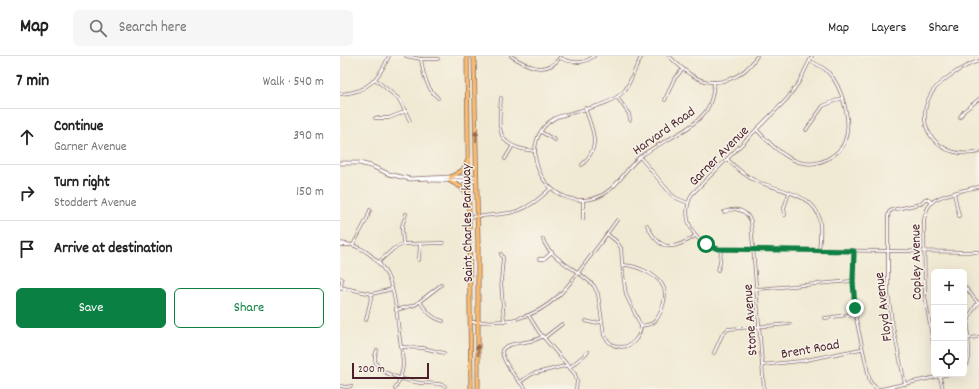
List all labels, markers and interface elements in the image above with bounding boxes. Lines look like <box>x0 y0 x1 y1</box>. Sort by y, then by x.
search box <box>73 10 353 46</box>
text: Map <box>20 14 49 41</box>
icon: search <box>87 17 109 39</box>
text: Search here <box>119 17 187 39</box>
text: Map <box>828 18 849 38</box>
text: Layers <box>871 18 906 38</box>
text: Share <box>928 18 959 38</box>
text: 7 min <box>16 70 49 94</box>
text: Walk · 540 m <box>263 73 324 92</box>
street label: Harvard Road <box>629 103 700 161</box>
text: Continue <box>54 116 103 138</box>
street label: Garner Avenue <box>685 122 754 191</box>
icon: ahead <box>16 126 38 148</box>
text: 390 m <box>293 127 324 146</box>
one-way arrow <box>473 129 479 142</box>
text: Garner Avenue <box>54 138 127 157</box>
street label: Saint Charles Parkway <box>457 163 479 283</box>
text: Turn right <box>54 172 110 194</box>
icon: right <box>16 182 38 204</box>
text: 150 m <box>296 183 324 202</box>
text: Stoddert Avenue <box>54 194 136 213</box>
street label: Copley Avenue <box>906 224 928 300</box>
route start <box>697 235 715 253</box>
icon: arrive <box>16 238 38 260</box>
text: Arrive at destination <box>54 238 172 260</box>
map controls <box>931 269 967 377</box>
button: + <box>931 269 967 305</box>
street label: Floyd Avenue <box>870 271 898 342</box>
street label: Stone Avenue <box>739 283 763 356</box>
button: Save <box>16 288 166 328</box>
button: Share <box>174 288 324 328</box>
route end <box>846 299 864 317</box>
button: − <box>931 305 967 341</box>
street label: Brent Road <box>780 335 841 365</box>
button: locate <box>931 341 967 377</box>
one-way arrow <box>475 344 482 356</box>
scale bar <box>352 361 429 380</box>
text: 200 m <box>358 362 385 378</box>

